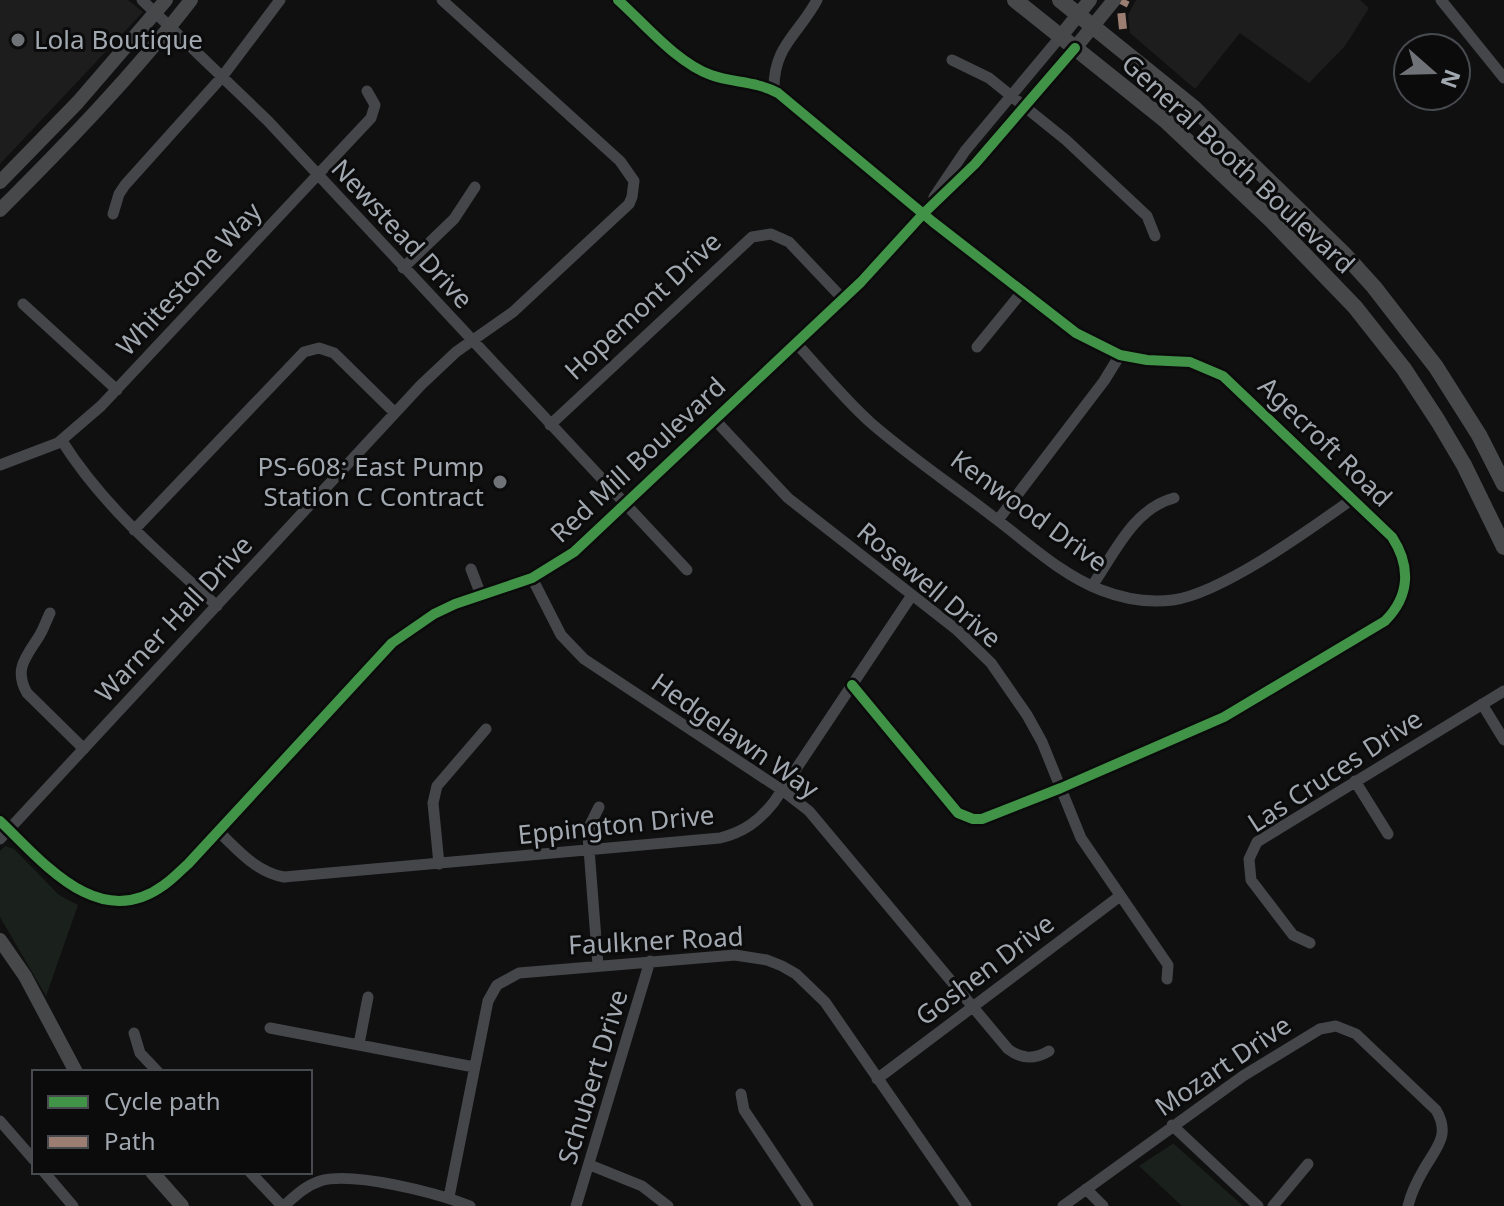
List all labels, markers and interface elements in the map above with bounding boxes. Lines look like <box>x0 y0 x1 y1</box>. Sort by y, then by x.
place label: Lola Boutique <box>34 21 203 57</box>
marker: Lola Boutique <box>9 31 27 49</box>
north arrow <box>1392 32 1472 112</box>
street label: General Booth Boulevard <box>1114 46 1363 281</box>
text: N <box>1435 66 1469 93</box>
street label: Newstead Drive <box>324 151 482 316</box>
street label: Whitestone Way <box>108 193 269 363</box>
street label: Hopemont Drive <box>556 223 729 387</box>
street label: Red Mill Boulevard <box>542 368 733 550</box>
street label: Agecroft Road <box>1251 368 1401 514</box>
street label: Kenwood Drive <box>944 441 1115 579</box>
place label: PS-608; East Pump Station C Contract <box>258 448 484 514</box>
marker: PS-608; East Pump Station C Contract <box>491 473 509 491</box>
street label: Rosewell Drive <box>850 513 1009 655</box>
street label: Warner Hall Drive <box>87 527 260 709</box>
street label: Hedgelawn Way <box>645 664 827 807</box>
street label: Las Cruces Drive <box>1240 700 1429 840</box>
street label: Eppington Drive <box>516 796 716 852</box>
street label: Goshen Drive <box>908 905 1061 1033</box>
street label: Faulkner Road <box>567 917 744 963</box>
street label: Schubert Drive <box>548 985 636 1168</box>
street label: Mozart Drive <box>1147 1006 1298 1124</box>
legend <box>32 1070 312 1174</box>
text: Cycle path <box>104 1084 221 1117</box>
text: Path <box>104 1124 155 1157</box>

